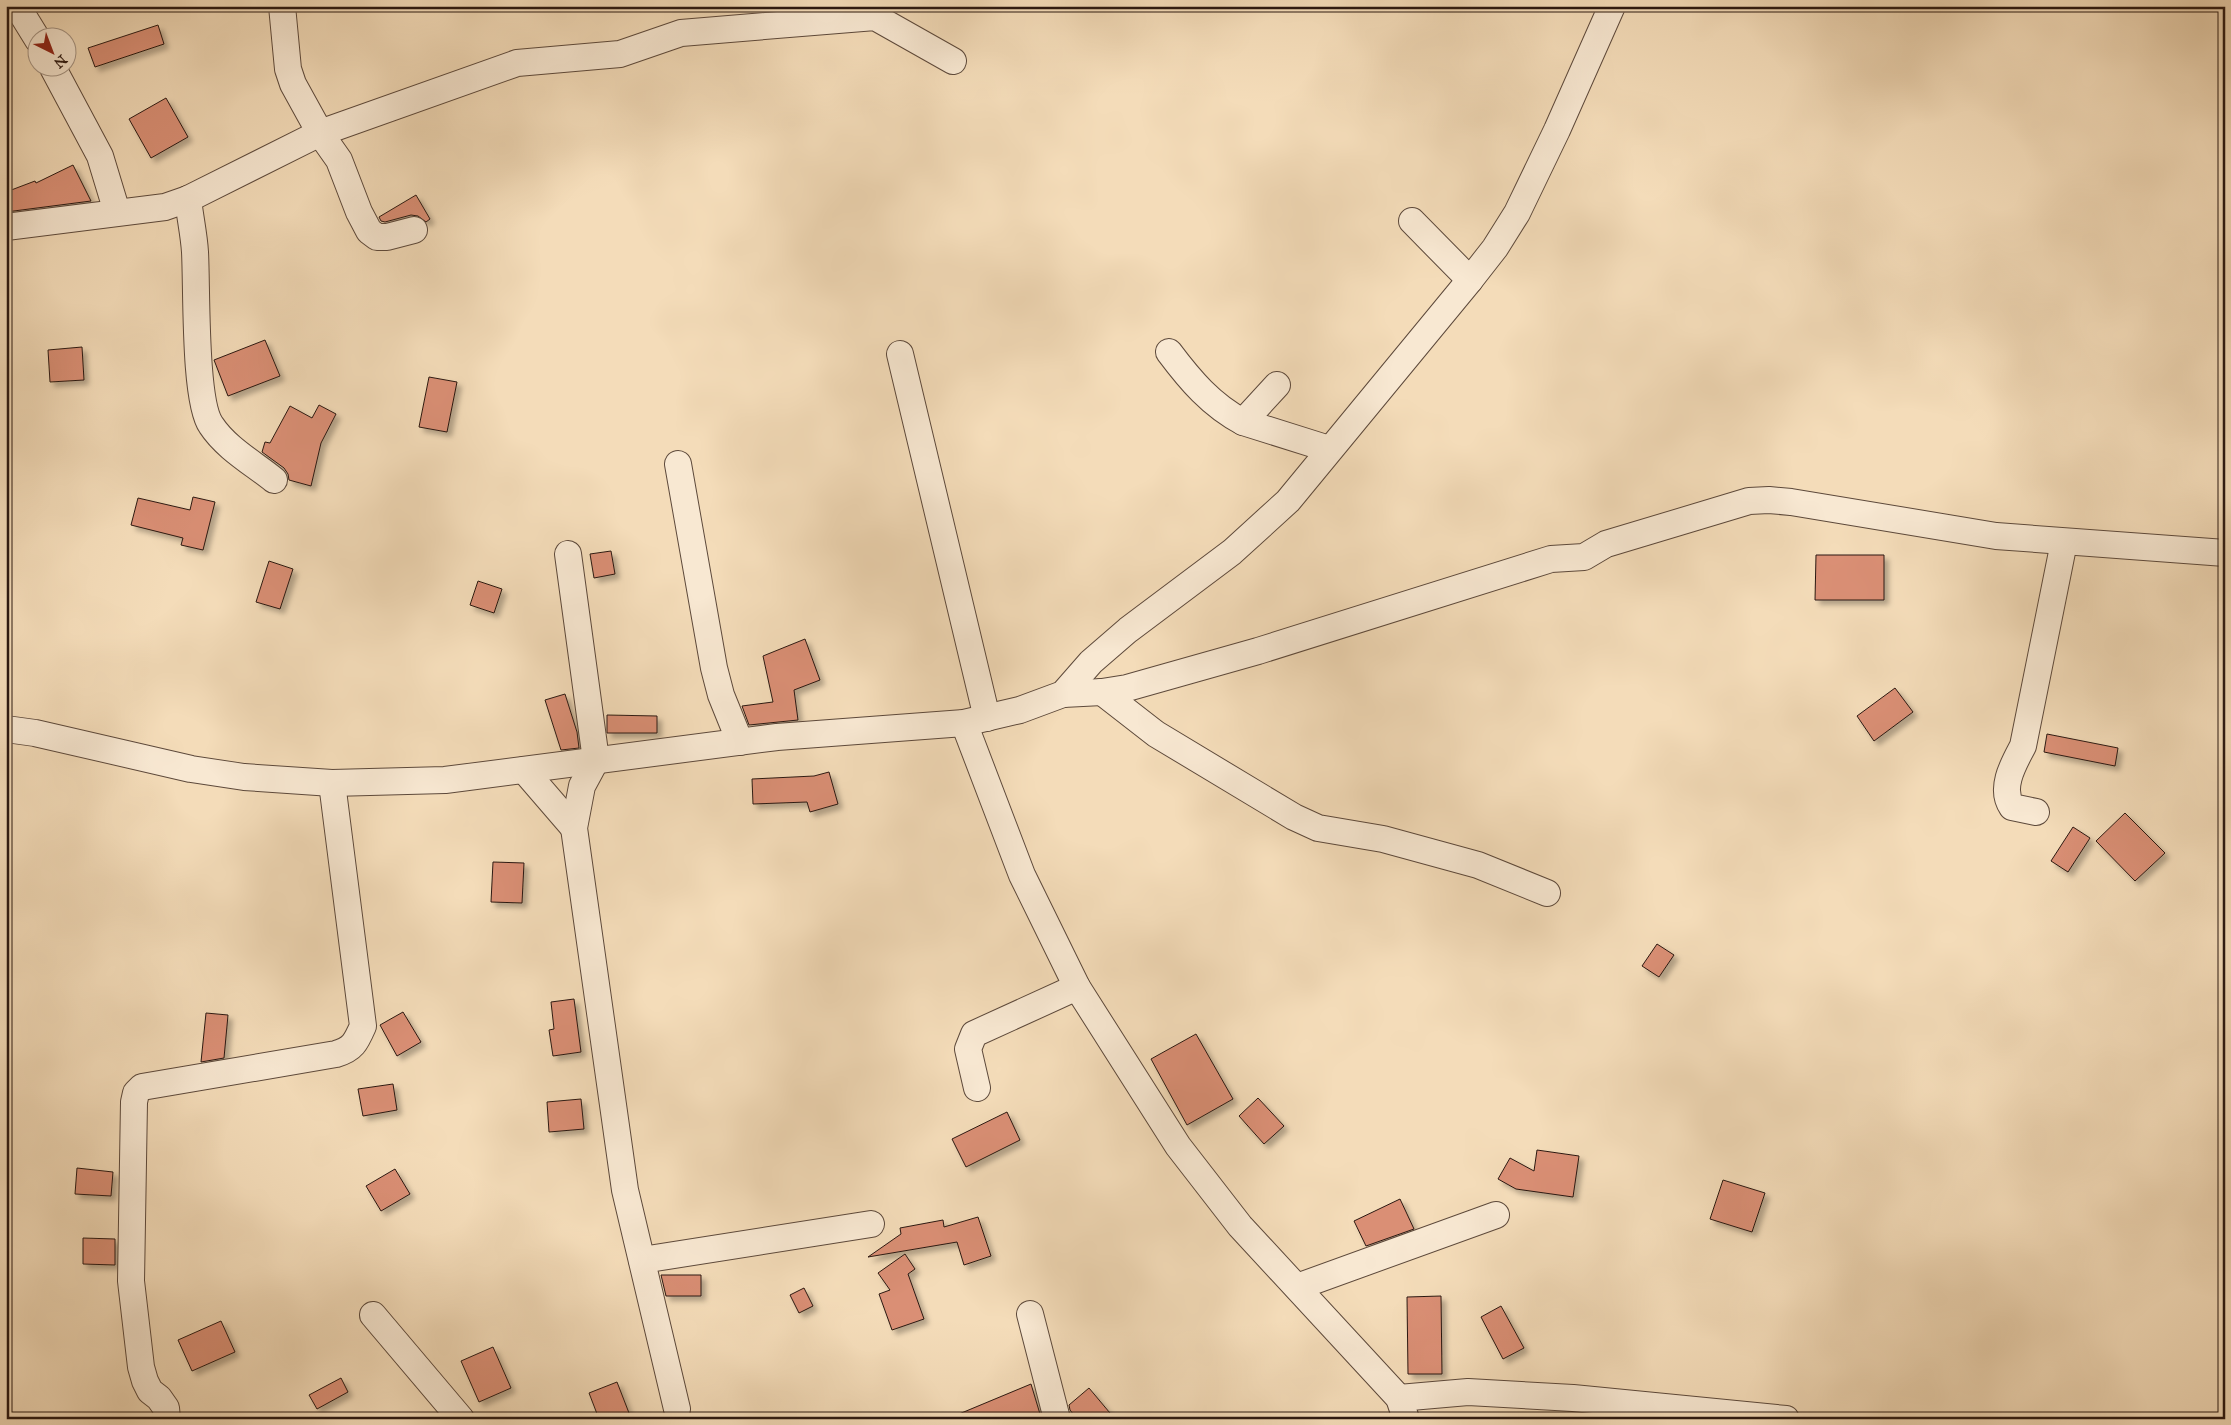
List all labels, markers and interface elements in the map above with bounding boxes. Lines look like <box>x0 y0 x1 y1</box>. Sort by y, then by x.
north arrow <box>28 28 78 78</box>
text: N <box>50 51 70 72</box>

